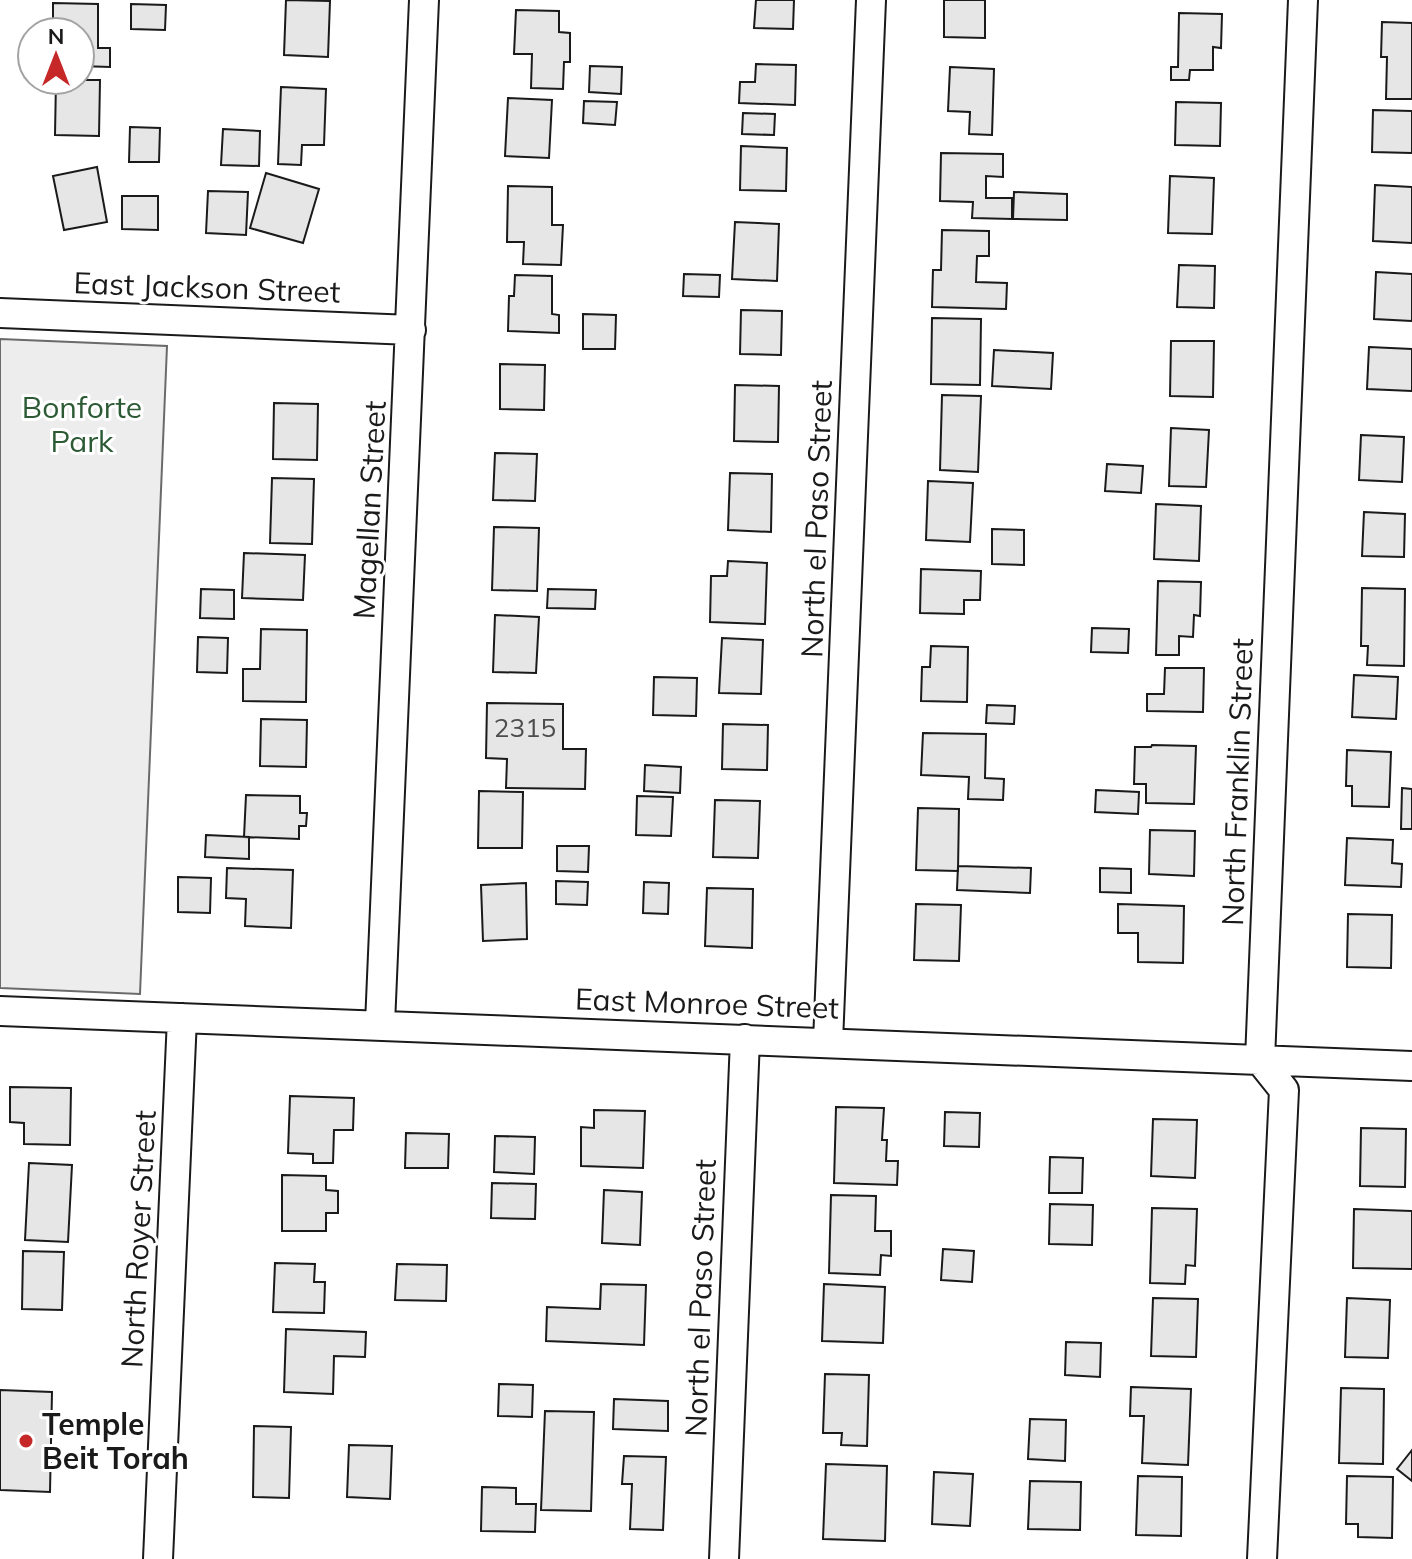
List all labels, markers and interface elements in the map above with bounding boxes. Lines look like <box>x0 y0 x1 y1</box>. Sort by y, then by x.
north arrow <box>16 16 96 96</box>
text: N <box>48 22 64 50</box>
street label: East Jackson Street <box>73 263 341 311</box>
street label: North el Paso Street <box>792 379 840 659</box>
park label: Bonforte Park <box>22 388 142 460</box>
street label: Magellan Street <box>344 400 394 620</box>
street label: North Franklin Street <box>1213 637 1261 927</box>
house number: 2315 <box>494 711 556 744</box>
street label: East Monroe Street <box>574 979 840 1027</box>
street label: North Royer Street <box>112 1109 164 1369</box>
street label: North el Paso Street <box>676 1158 724 1438</box>
place label: Temple Beit Torah <box>42 1405 189 1477</box>
marker: Temple Beit Torah <box>17 1432 35 1450</box>

